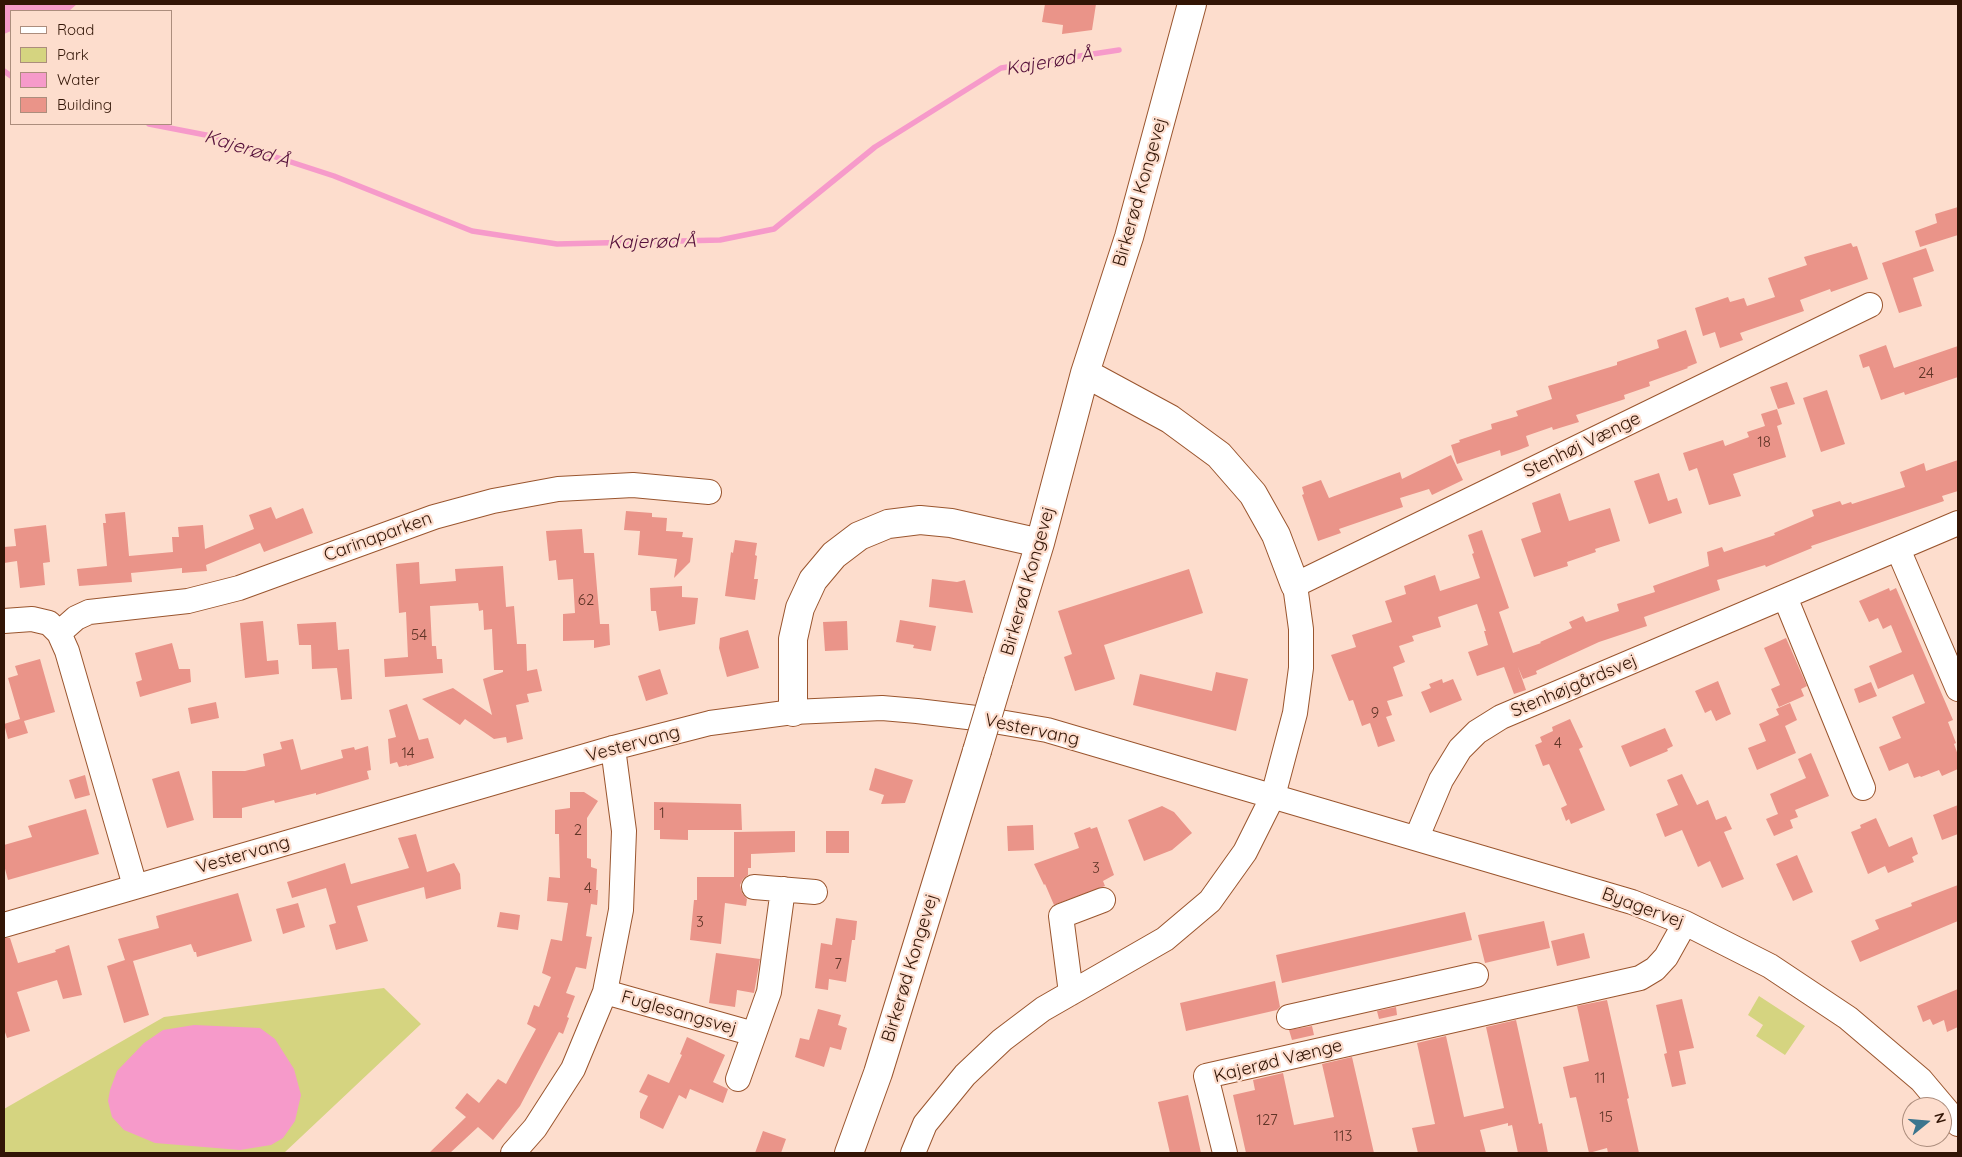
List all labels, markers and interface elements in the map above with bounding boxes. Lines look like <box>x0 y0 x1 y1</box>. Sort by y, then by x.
legend <box>10 10 172 125</box>
text: Road <box>57 20 94 39</box>
water label: Kajerød Å <box>1004 43 1094 81</box>
text: Park <box>57 45 89 64</box>
text: Water <box>57 70 100 89</box>
text: Building <box>57 95 112 114</box>
street label: Birkerød Kongevej <box>1108 115 1172 269</box>
water label: Kajerød Å <box>202 125 292 173</box>
water label: Kajerød Å <box>608 230 696 254</box>
house number: 24 <box>1918 364 1934 382</box>
street label: Stenhøj Vænge <box>1520 407 1644 483</box>
house number: 18 <box>1757 433 1771 451</box>
street label: Birkerød Kongevej <box>996 504 1060 658</box>
street label: Carinaparken <box>321 507 435 567</box>
house number: 62 <box>578 591 594 609</box>
house number: 54 <box>411 626 427 644</box>
street label: Stenhøjgårdsvej <box>1508 650 1640 722</box>
house number: 9 <box>1371 704 1379 722</box>
street label: Vestervang <box>983 709 1081 751</box>
street label: Vestervang <box>584 721 682 767</box>
house number: 4 <box>1554 734 1562 752</box>
house number: 14 <box>401 744 415 762</box>
house number: 1 <box>659 804 665 822</box>
house number: 2 <box>574 821 582 839</box>
street label: Vestervang <box>194 831 292 879</box>
house number: 3 <box>1092 859 1100 877</box>
house number: 4 <box>584 879 592 897</box>
street label: Byagervej <box>1599 883 1687 933</box>
street label: Birkerød Kongevej <box>877 891 943 1045</box>
house number: 3 <box>696 913 704 931</box>
house number: 7 <box>834 955 842 973</box>
street label: Fuglesangsvej <box>619 986 739 1040</box>
street label: Kajerød Vænge <box>1212 1035 1344 1087</box>
house number: 11 <box>1594 1069 1606 1087</box>
north arrow <box>1902 1097 1952 1147</box>
house number: 15 <box>1599 1108 1613 1126</box>
text: N <box>1930 1110 1950 1125</box>
house number: 127 <box>1256 1111 1278 1129</box>
house number: 113 <box>1334 1127 1352 1145</box>

